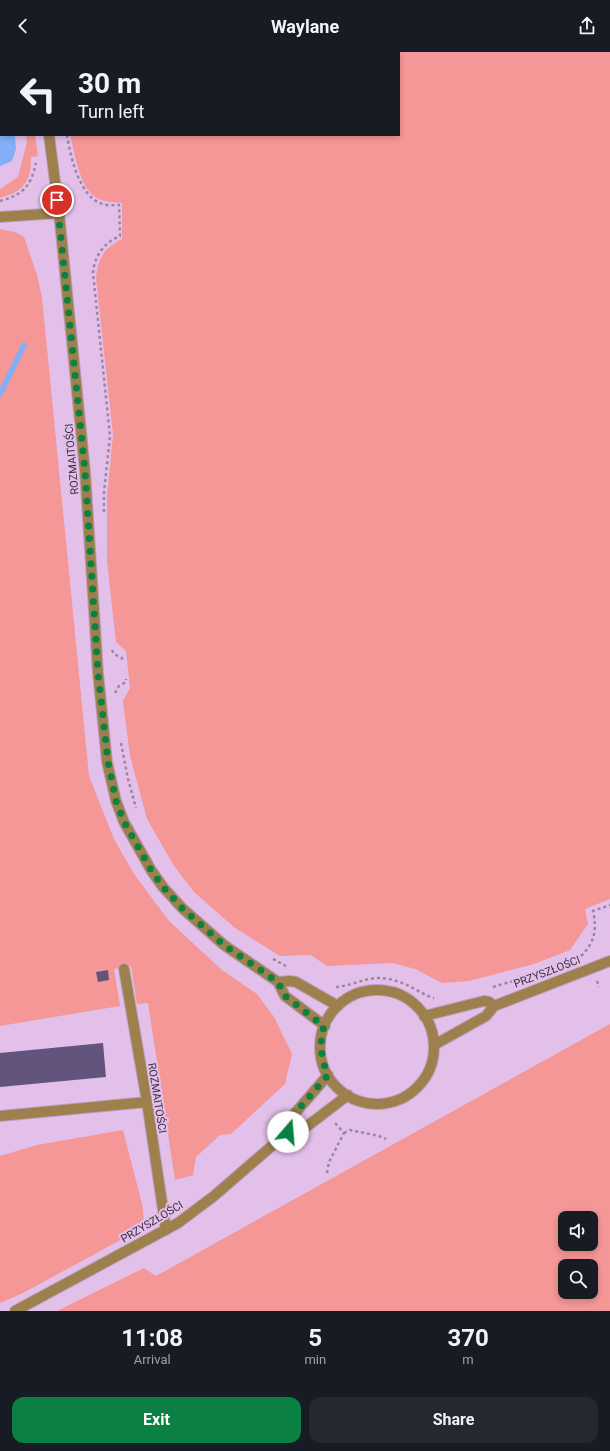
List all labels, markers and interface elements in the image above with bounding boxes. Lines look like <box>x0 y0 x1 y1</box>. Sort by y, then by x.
icon: back <box>12 15 34 37</box>
icon: share <box>576 15 598 37</box>
text: Waylane <box>271 16 339 37</box>
text: 30 m <box>78 67 141 100</box>
icon: left <box>12 68 64 120</box>
text: Turn left <box>78 101 144 122</box>
pin <box>40 183 74 217</box>
icon: arrive <box>46 189 68 211</box>
street label: ROZMAITOŚCI <box>62 423 82 495</box>
street label: PRZYSZŁOŚCI <box>512 953 582 991</box>
street label: ROZMAITOŚCI <box>145 1062 169 1134</box>
position arrow <box>267 1111 309 1153</box>
street label: PRZYSZŁOŚCI <box>119 1198 185 1246</box>
map controls <box>558 1211 598 1299</box>
button: sound <box>558 1211 598 1251</box>
button: search <box>558 1259 598 1299</box>
text: 11:08 <box>121 1324 183 1352</box>
text: 5 <box>308 1324 322 1352</box>
text: 370 <box>447 1324 489 1352</box>
text: Arrival <box>134 1352 171 1367</box>
text: min <box>304 1352 326 1367</box>
text: m <box>462 1352 474 1367</box>
button: Exit <box>12 1397 301 1443</box>
button: Share <box>309 1397 598 1443</box>

